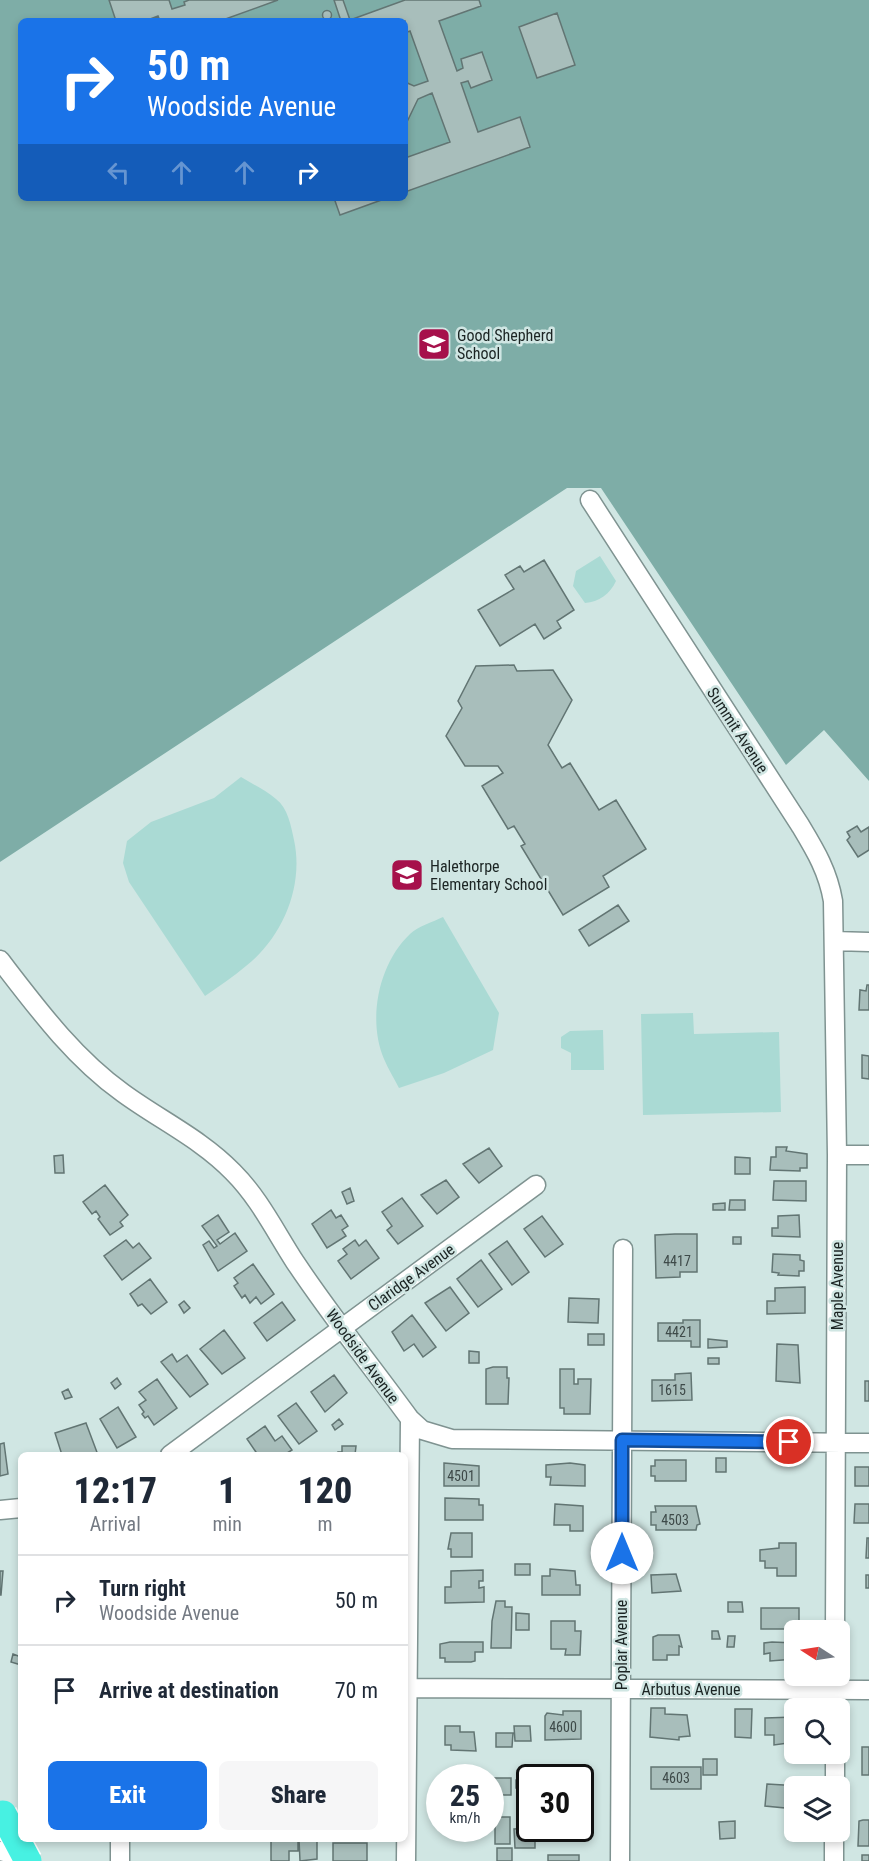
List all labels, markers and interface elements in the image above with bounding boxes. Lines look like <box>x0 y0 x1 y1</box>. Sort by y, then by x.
text: 50 m <box>147 41 230 90</box>
icon: right <box>48 42 126 120</box>
text: Woodside Avenue <box>147 91 336 123</box>
icon: left <box>102 156 135 189</box>
icon: ahead <box>165 156 198 189</box>
icon: ahead <box>228 156 261 189</box>
icon: right <box>291 156 324 189</box>
school or university icon: Good Shepherd School <box>416 326 452 362</box>
place label: Good Shepherd School <box>457 326 553 363</box>
street label: Summit Avenue <box>703 684 772 777</box>
school or university icon: Halethorpe Elementary School <box>389 857 425 893</box>
place label: Halethorpe Elementary School <box>430 857 547 894</box>
street label: Claridge Avenue <box>364 1240 458 1315</box>
street label: Maple Avenue <box>828 1242 847 1330</box>
house number: 4417 <box>663 1253 691 1269</box>
street label: Woodside Avenue <box>322 1305 403 1407</box>
house number: 4421 <box>665 1324 693 1340</box>
house number: 1615 <box>658 1382 686 1398</box>
pin <box>763 1416 814 1467</box>
icon: arrive <box>772 1425 805 1458</box>
house number: 4501 <box>447 1468 475 1484</box>
text: 12:17 <box>74 1470 157 1512</box>
text: 1 <box>218 1470 236 1512</box>
text: 120 <box>297 1470 352 1512</box>
text: Arrival <box>90 1512 141 1536</box>
text: min <box>213 1512 242 1536</box>
text: m <box>317 1512 332 1536</box>
house number: 4503 <box>661 1512 689 1528</box>
position arrow <box>590 1521 654 1585</box>
text: Turn right <box>99 1576 186 1601</box>
icon: right <box>48 1584 81 1617</box>
text: 50 m <box>335 1588 378 1613</box>
street label: Poplar Avenue <box>612 1600 631 1690</box>
text: Woodside Avenue <box>99 1601 239 1625</box>
north arrow <box>784 1620 850 1686</box>
map controls <box>784 1620 850 1842</box>
icon: arrive <box>48 1674 81 1707</box>
text: Arrive at destination <box>99 1678 279 1703</box>
text: 70 m <box>335 1678 378 1703</box>
street label: Arbutus Avenue <box>641 1680 741 1699</box>
button: search <box>784 1698 850 1764</box>
house number: 4600 <box>549 1719 577 1735</box>
button: Exit <box>48 1761 207 1830</box>
button: Share <box>219 1761 378 1830</box>
speed limit sign: 30 <box>516 1764 594 1842</box>
house number: 4603 <box>662 1770 690 1786</box>
button: layers <box>784 1776 850 1842</box>
text: 25 <box>450 1778 480 1813</box>
text: km/h <box>450 1809 480 1827</box>

